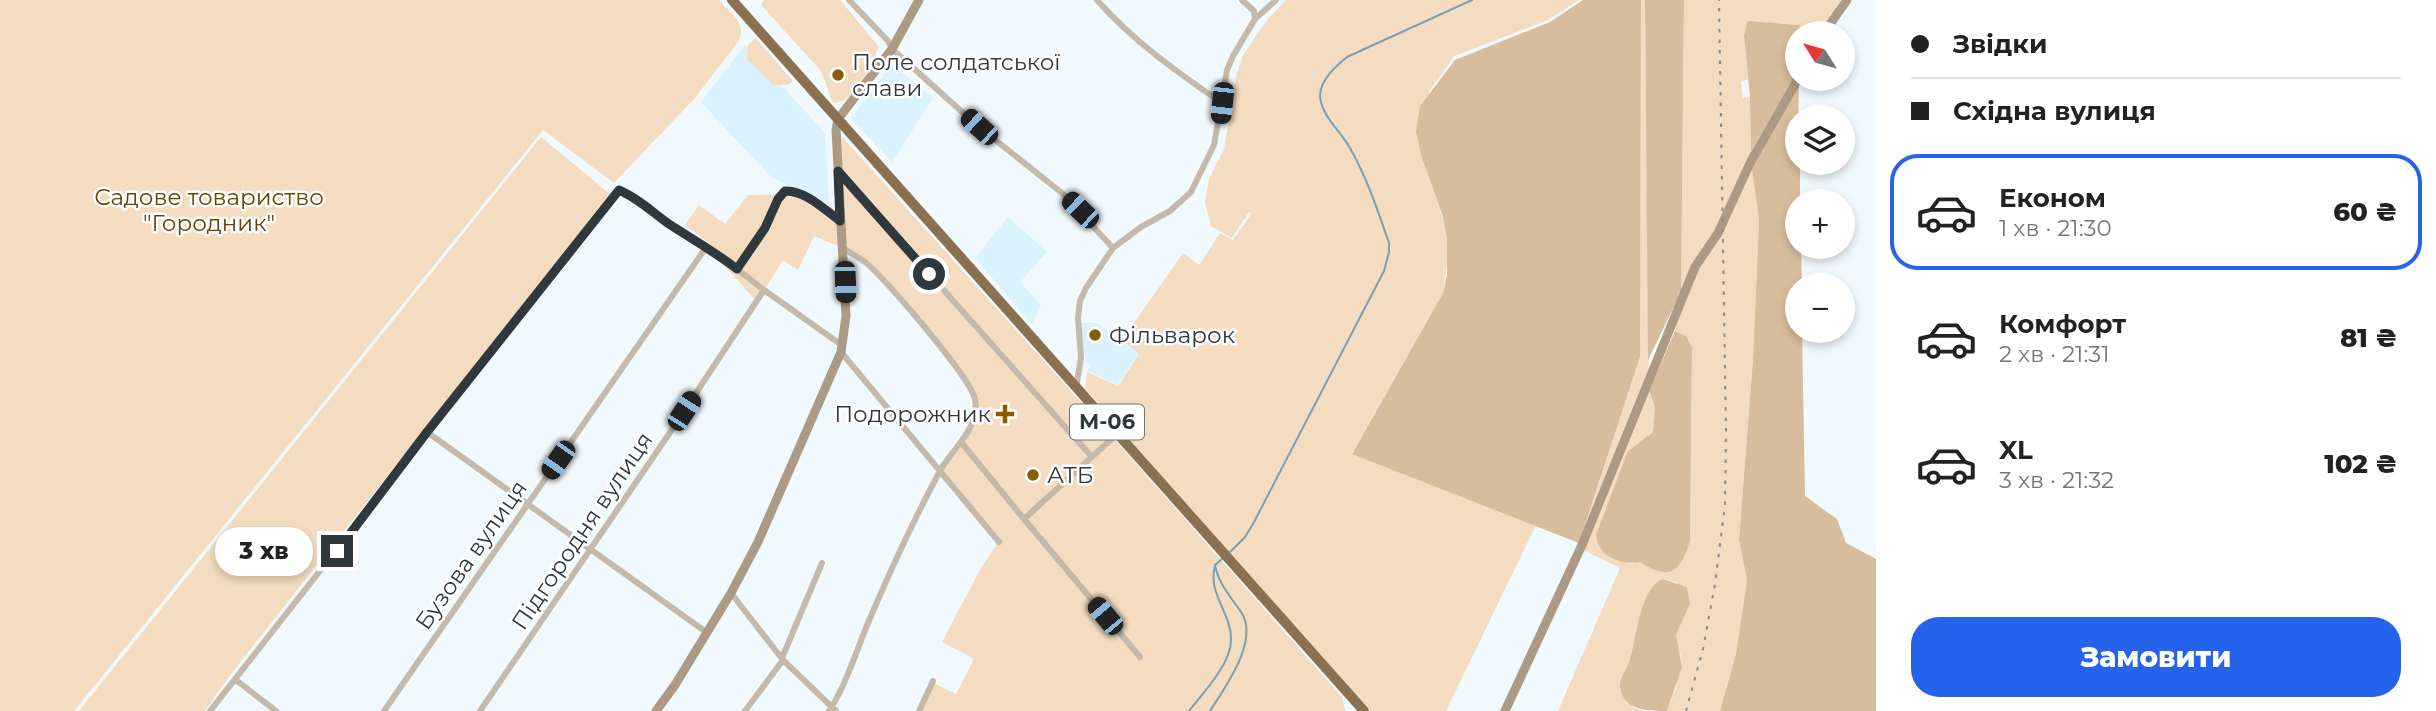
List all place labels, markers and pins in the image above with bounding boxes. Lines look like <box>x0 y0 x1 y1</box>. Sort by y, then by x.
place label: Поле солдатської слави <box>852 48 1061 102</box>
marker: Поле солдатської слави <box>830 67 846 83</box>
place label: Фільварок <box>1109 321 1236 349</box>
marker: Фільварок <box>1087 327 1103 343</box>
place label: Подорожник <box>834 400 992 428</box>
marker: Подорожник <box>997 406 1013 422</box>
place label: АТБ <box>1047 461 1094 489</box>
marker: АТБ <box>1025 467 1041 483</box>

